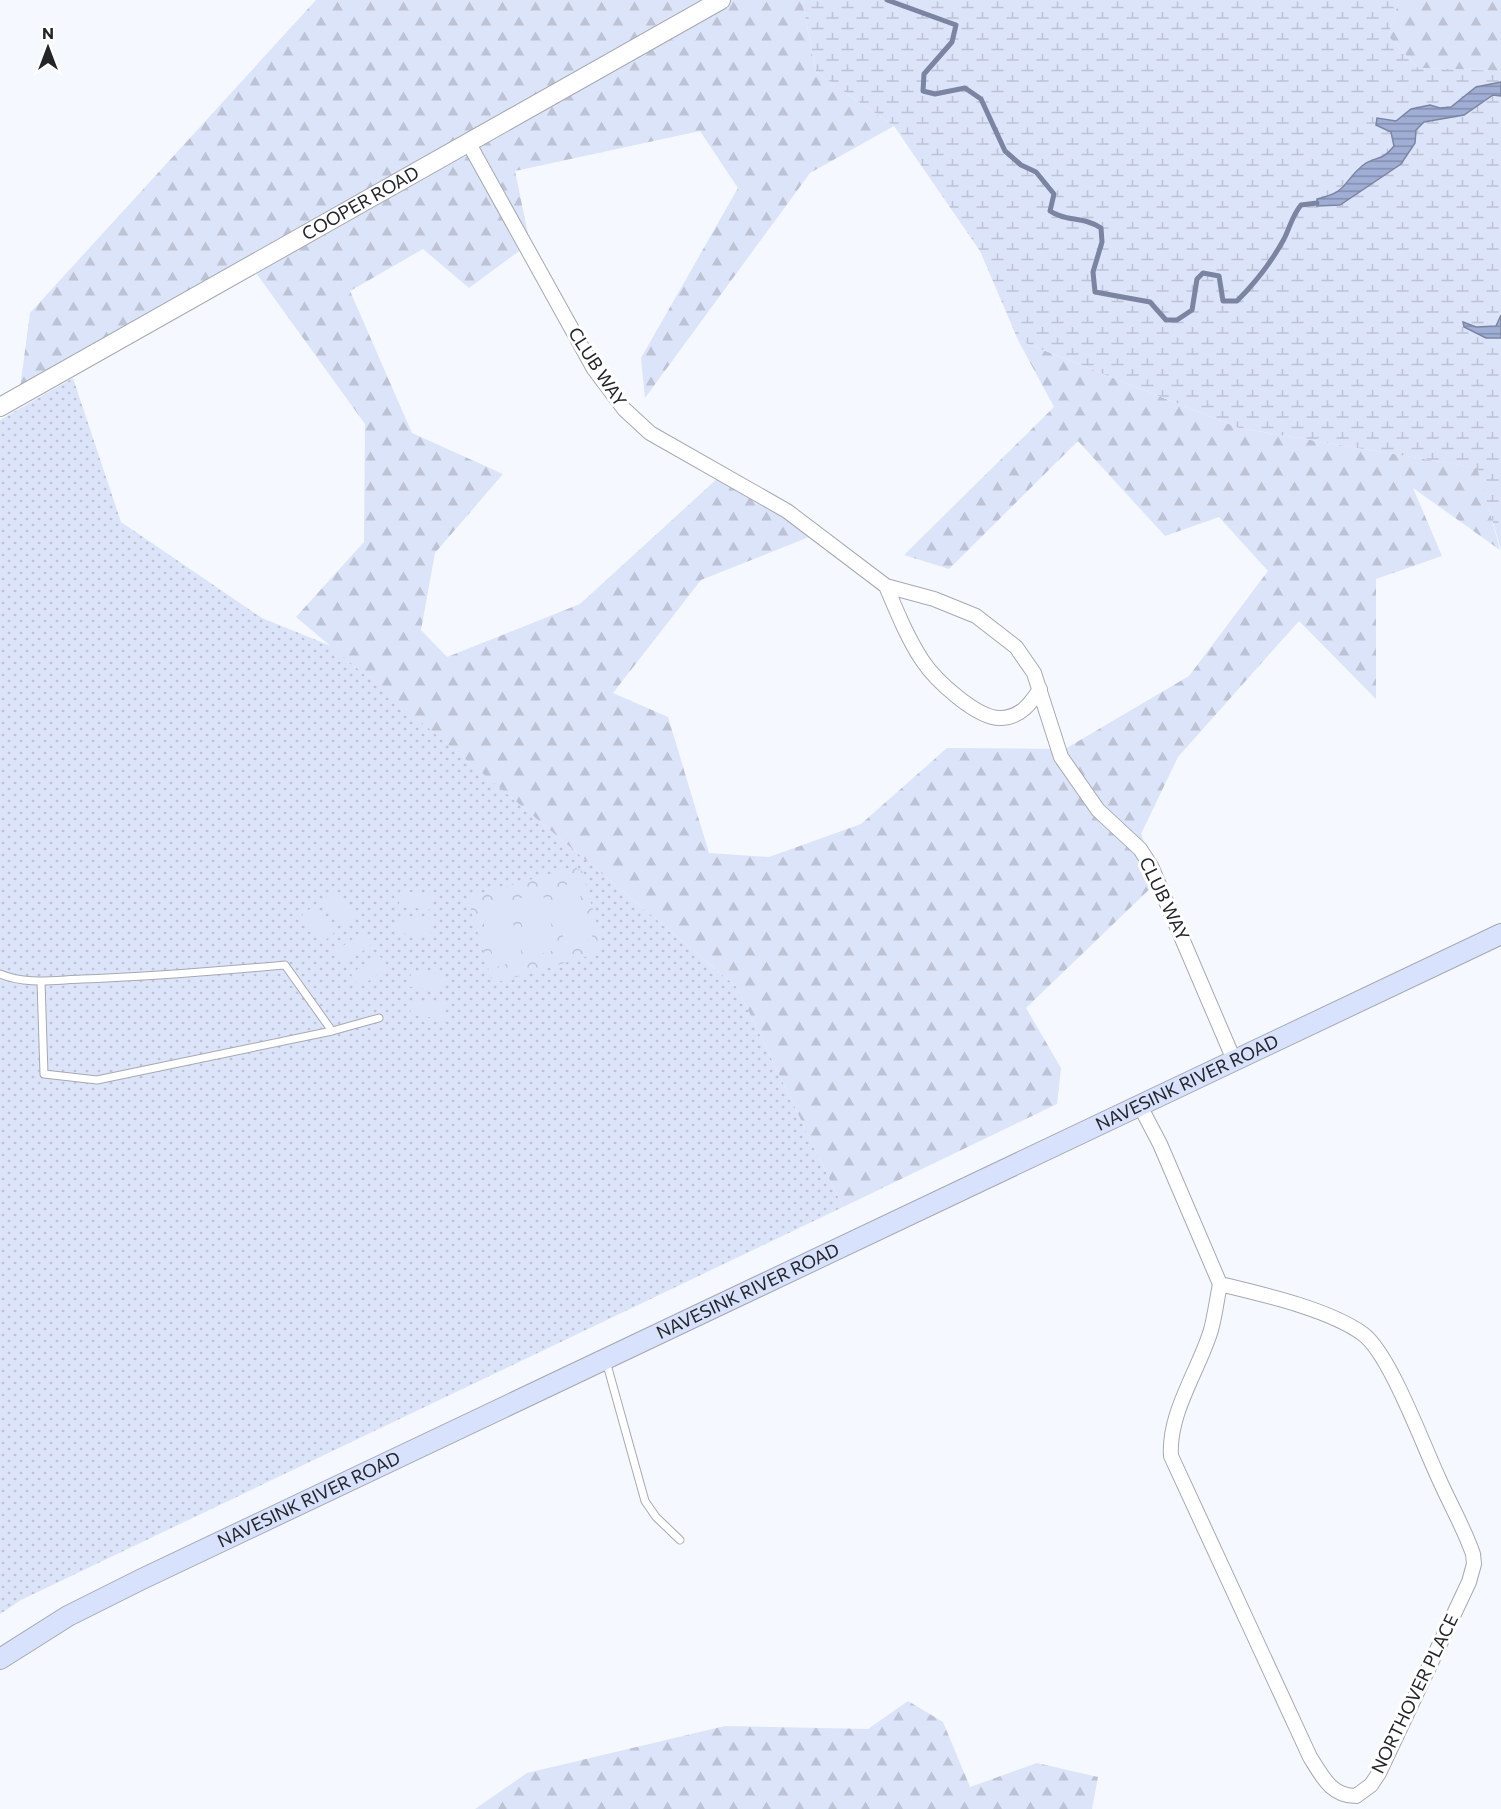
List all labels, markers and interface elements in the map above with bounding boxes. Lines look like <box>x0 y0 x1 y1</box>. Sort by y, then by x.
north arrow <box>18 18 78 78</box>
text: N <box>42 23 54 42</box>
street label: COOPER ROAD <box>298 161 422 244</box>
street label: CLUB WAY <box>564 323 632 411</box>
street label: CLUB WAY <box>1135 853 1195 944</box>
street label: NAVESINK RIVER ROAD <box>1092 1029 1282 1135</box>
street label: NAVESINK RIVER ROAD <box>653 1238 843 1343</box>
street label: NAVESINK RIVER ROAD <box>214 1446 403 1552</box>
street label: NORTHOVER PLACE <box>1366 1610 1462 1777</box>

